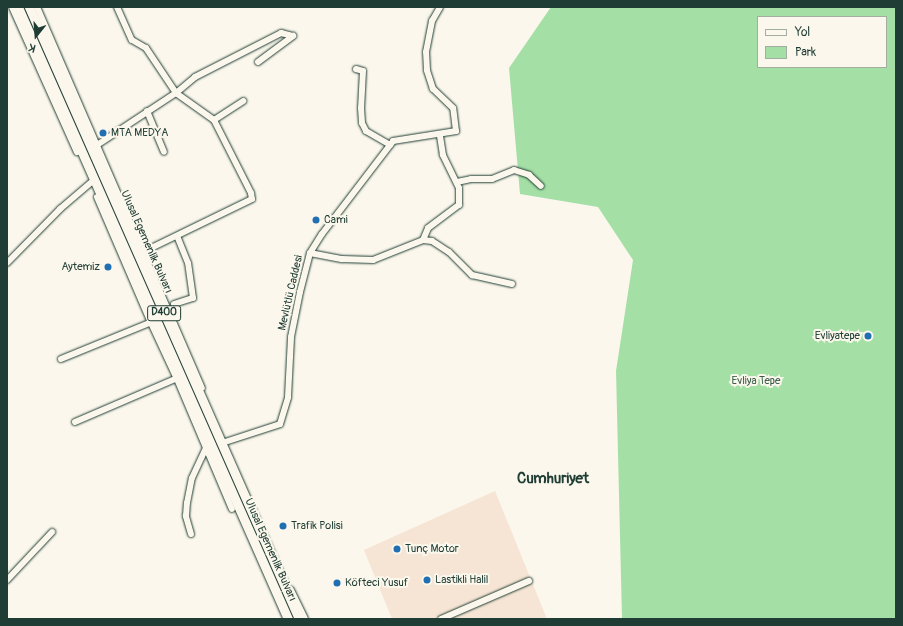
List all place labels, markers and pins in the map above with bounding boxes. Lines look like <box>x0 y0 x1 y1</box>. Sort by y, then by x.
place label: MTA MEDYA <box>111 126 168 140</box>
marker: MTA MEDYA <box>98 128 108 138</box>
place label: Cami <box>324 213 348 227</box>
marker: Cami <box>311 215 321 225</box>
place label: Aytemiz <box>61 260 100 274</box>
marker: Aytemiz <box>103 262 113 272</box>
place label: Evliyatepe <box>815 329 860 343</box>
marker: Evliyatepe <box>863 331 873 341</box>
place label: Trafik Polisi <box>291 519 343 533</box>
marker: Trafik Polisi <box>278 521 288 531</box>
place label: Tunç Motor <box>405 542 459 556</box>
marker: Tunç Motor <box>392 544 402 554</box>
place label: Lastikli Halil <box>435 573 488 587</box>
marker: Lastikli Halil <box>422 575 432 585</box>
place label: Köfteci Yusuf <box>345 576 408 590</box>
marker: Köfteci Yusuf <box>332 578 342 588</box>

